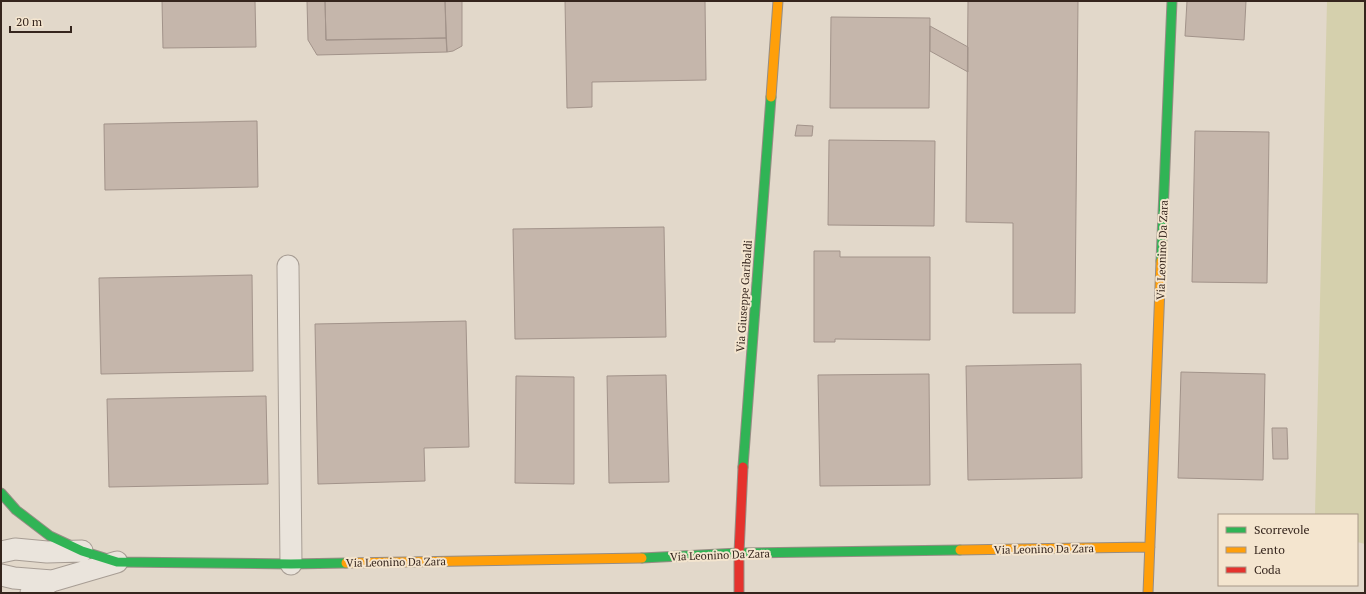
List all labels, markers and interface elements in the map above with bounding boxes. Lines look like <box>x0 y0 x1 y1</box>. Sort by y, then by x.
scale bar <box>10 8 71 34</box>
text: 20 m <box>16 14 43 29</box>
street label: Via Leonino Da Zara <box>1153 199 1171 300</box>
street label: Via Giuseppe Garibaldi <box>733 240 755 352</box>
legend <box>1218 514 1358 586</box>
text: Scorrevole <box>1254 522 1310 537</box>
street label: Via Leonino Da Zara <box>994 541 1095 557</box>
text: Lento <box>1254 542 1285 557</box>
street label: Via Leonino Da Zara <box>670 546 771 564</box>
street label: Via Leonino Da Zara <box>346 554 447 570</box>
text: Coda <box>1254 562 1281 577</box>

